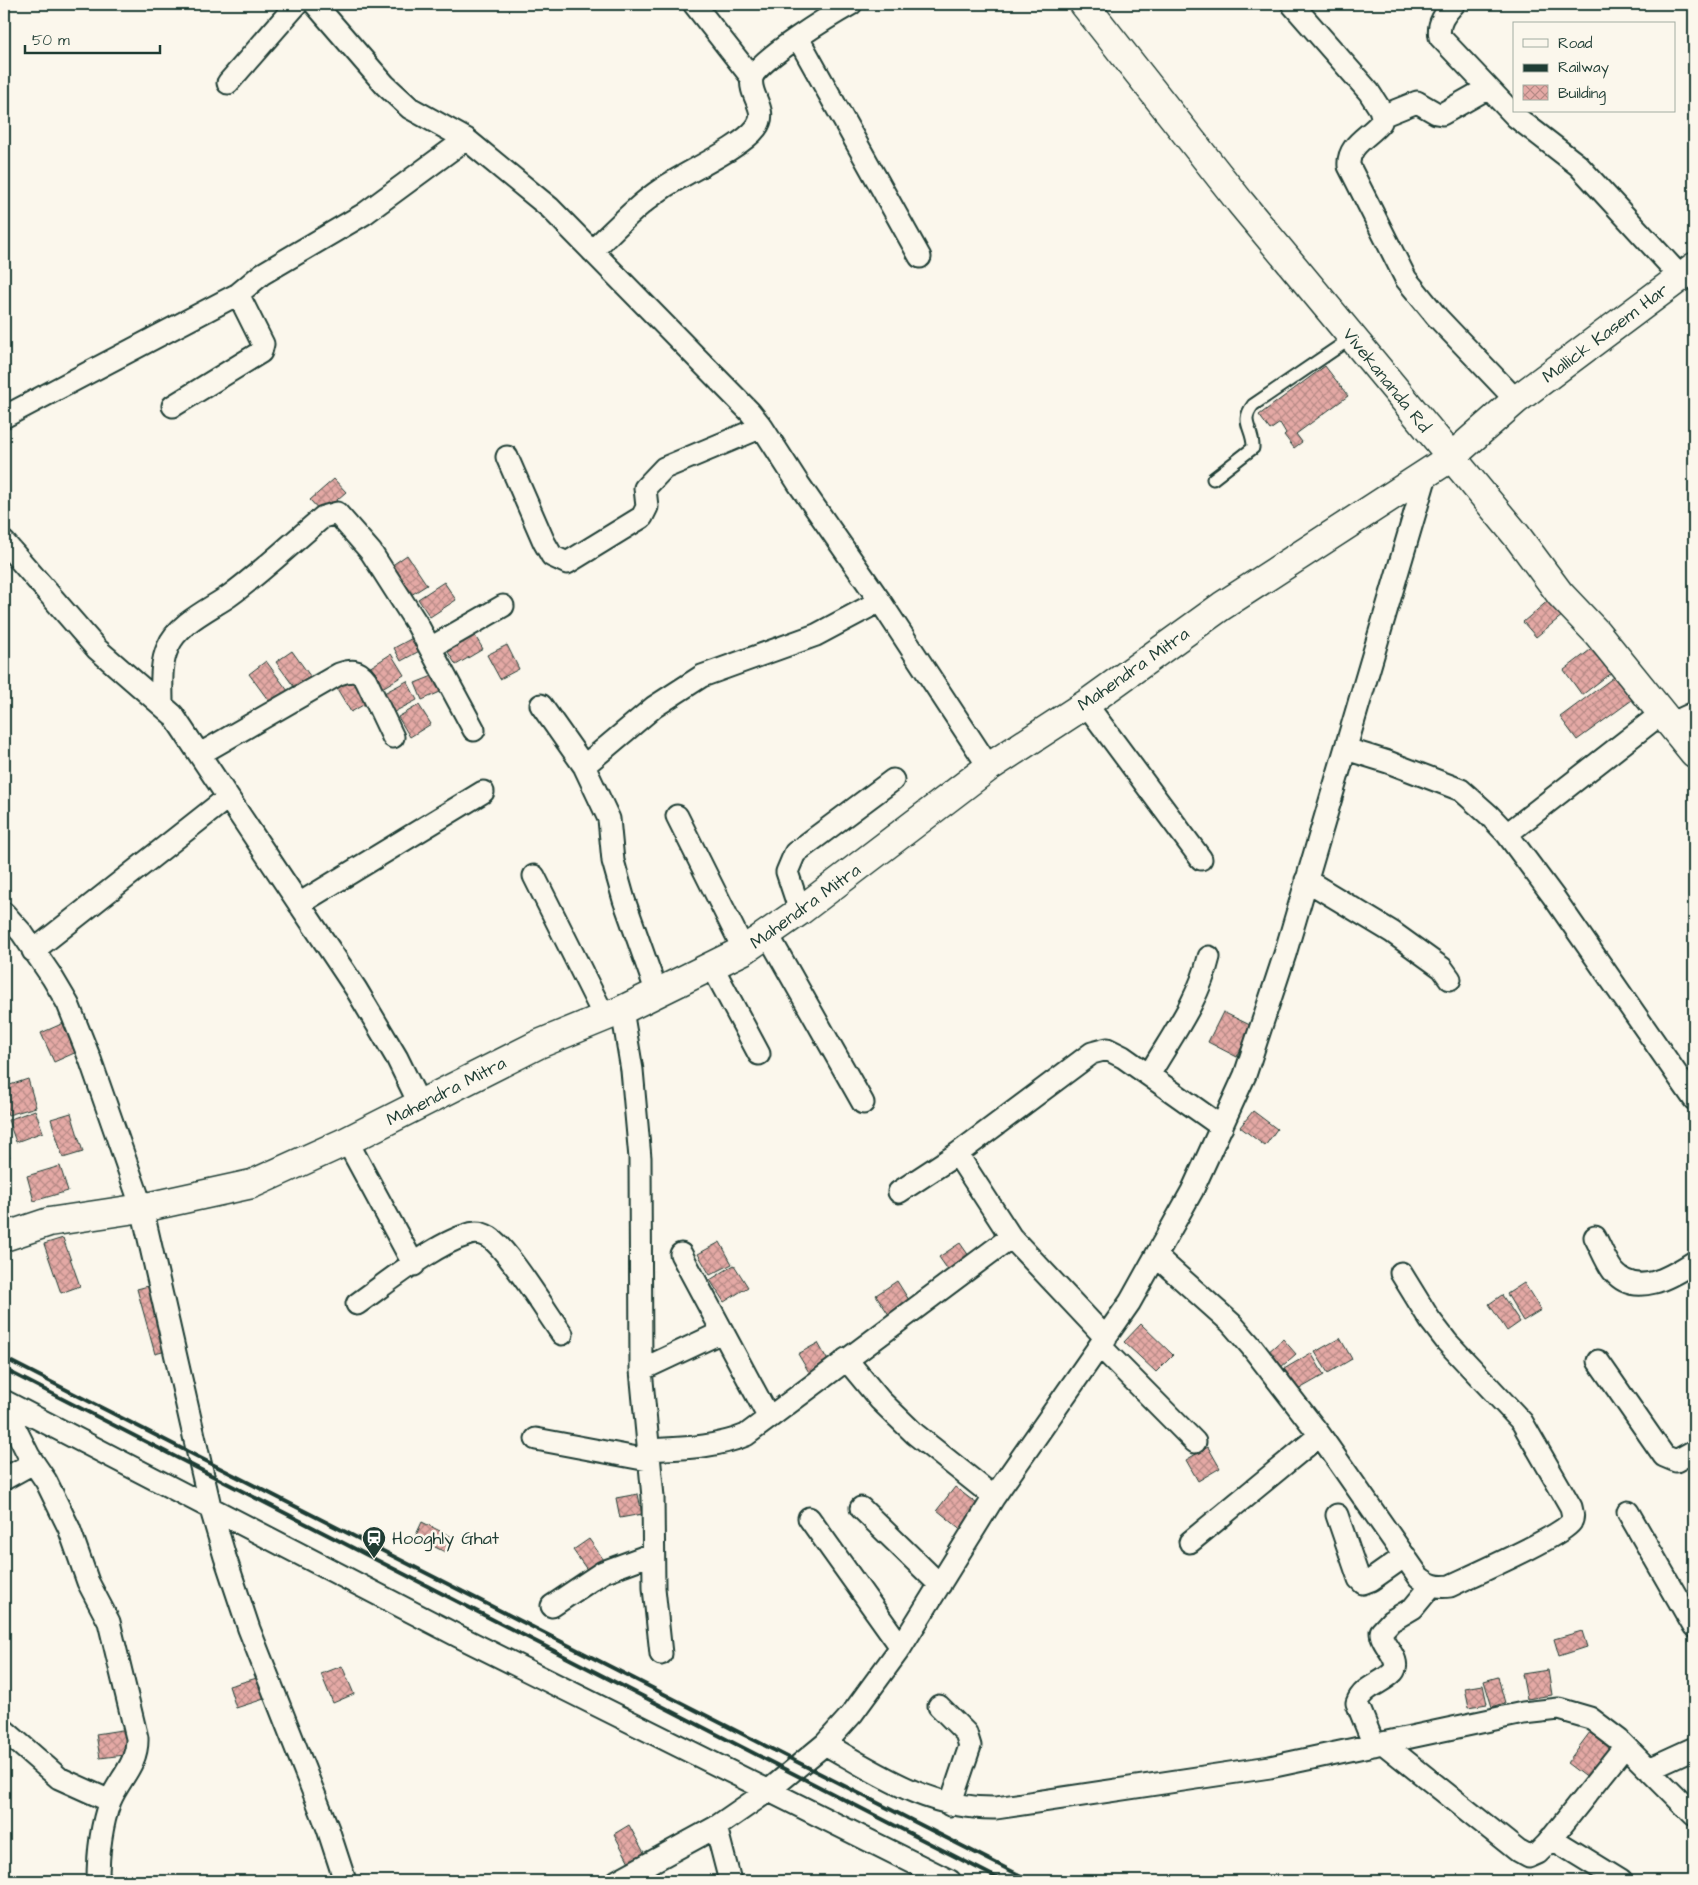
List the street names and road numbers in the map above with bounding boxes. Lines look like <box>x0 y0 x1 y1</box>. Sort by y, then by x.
street label: Mallick Kasem Har <box>1537 278 1674 389</box>
street label: Vivekananda Rd <box>1337 323 1437 438</box>
street label: Mahendra Mitra <box>1072 622 1194 717</box>
street label: Mahendra Mitra <box>745 858 866 955</box>
street label: Mahendra Mitra <box>382 1051 510 1132</box>

